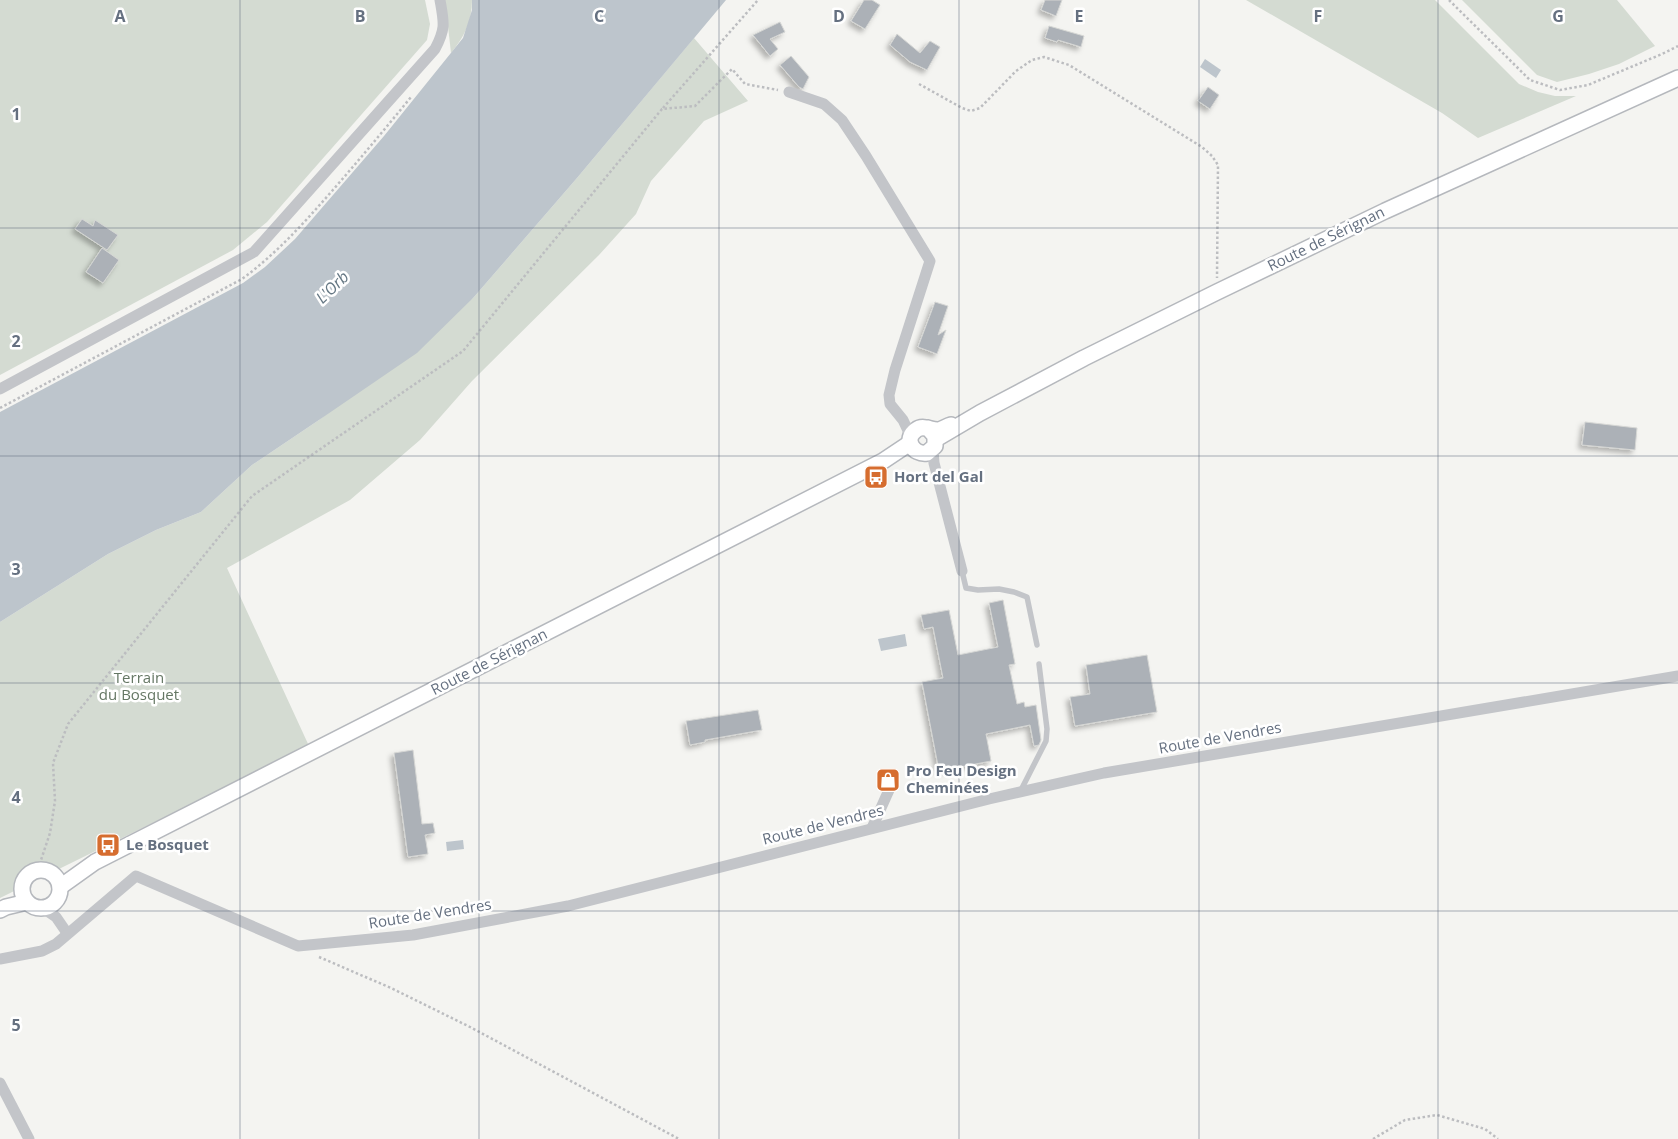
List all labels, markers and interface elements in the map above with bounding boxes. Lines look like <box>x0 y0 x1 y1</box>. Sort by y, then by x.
text: A <box>114 5 126 27</box>
text: B <box>355 5 365 27</box>
text: C <box>594 5 604 27</box>
text: D <box>833 5 845 27</box>
text: E <box>1075 5 1084 27</box>
text: F <box>1314 5 1322 27</box>
text: G <box>1552 5 1564 27</box>
text: 1 <box>11 103 21 125</box>
street label: Route de Sérignan <box>1264 201 1388 275</box>
water label: L'Orb <box>311 266 353 308</box>
text: 2 <box>11 330 21 352</box>
bus stop icon: Hort del Gal <box>863 464 889 490</box>
place label: Hort del Gal <box>894 466 983 486</box>
text: 3 <box>11 558 21 580</box>
street label: Route de Sérignan <box>427 623 550 699</box>
park label: Terrain du Bosquet <box>99 667 179 704</box>
street label: Route de Vendres <box>1157 716 1283 758</box>
place label: Pro Feu Design Cheminées <box>906 760 1017 797</box>
shop icon: Pro Feu Design Cheminées <box>875 767 901 793</box>
text: 4 <box>11 786 21 808</box>
street label: Route de Vendres <box>760 799 885 849</box>
bus stop icon: Le Bosquet <box>95 832 121 858</box>
place label: Le Bosquet <box>126 834 209 854</box>
street label: Route de Vendres <box>367 893 493 933</box>
text: 5 <box>11 1014 21 1036</box>

